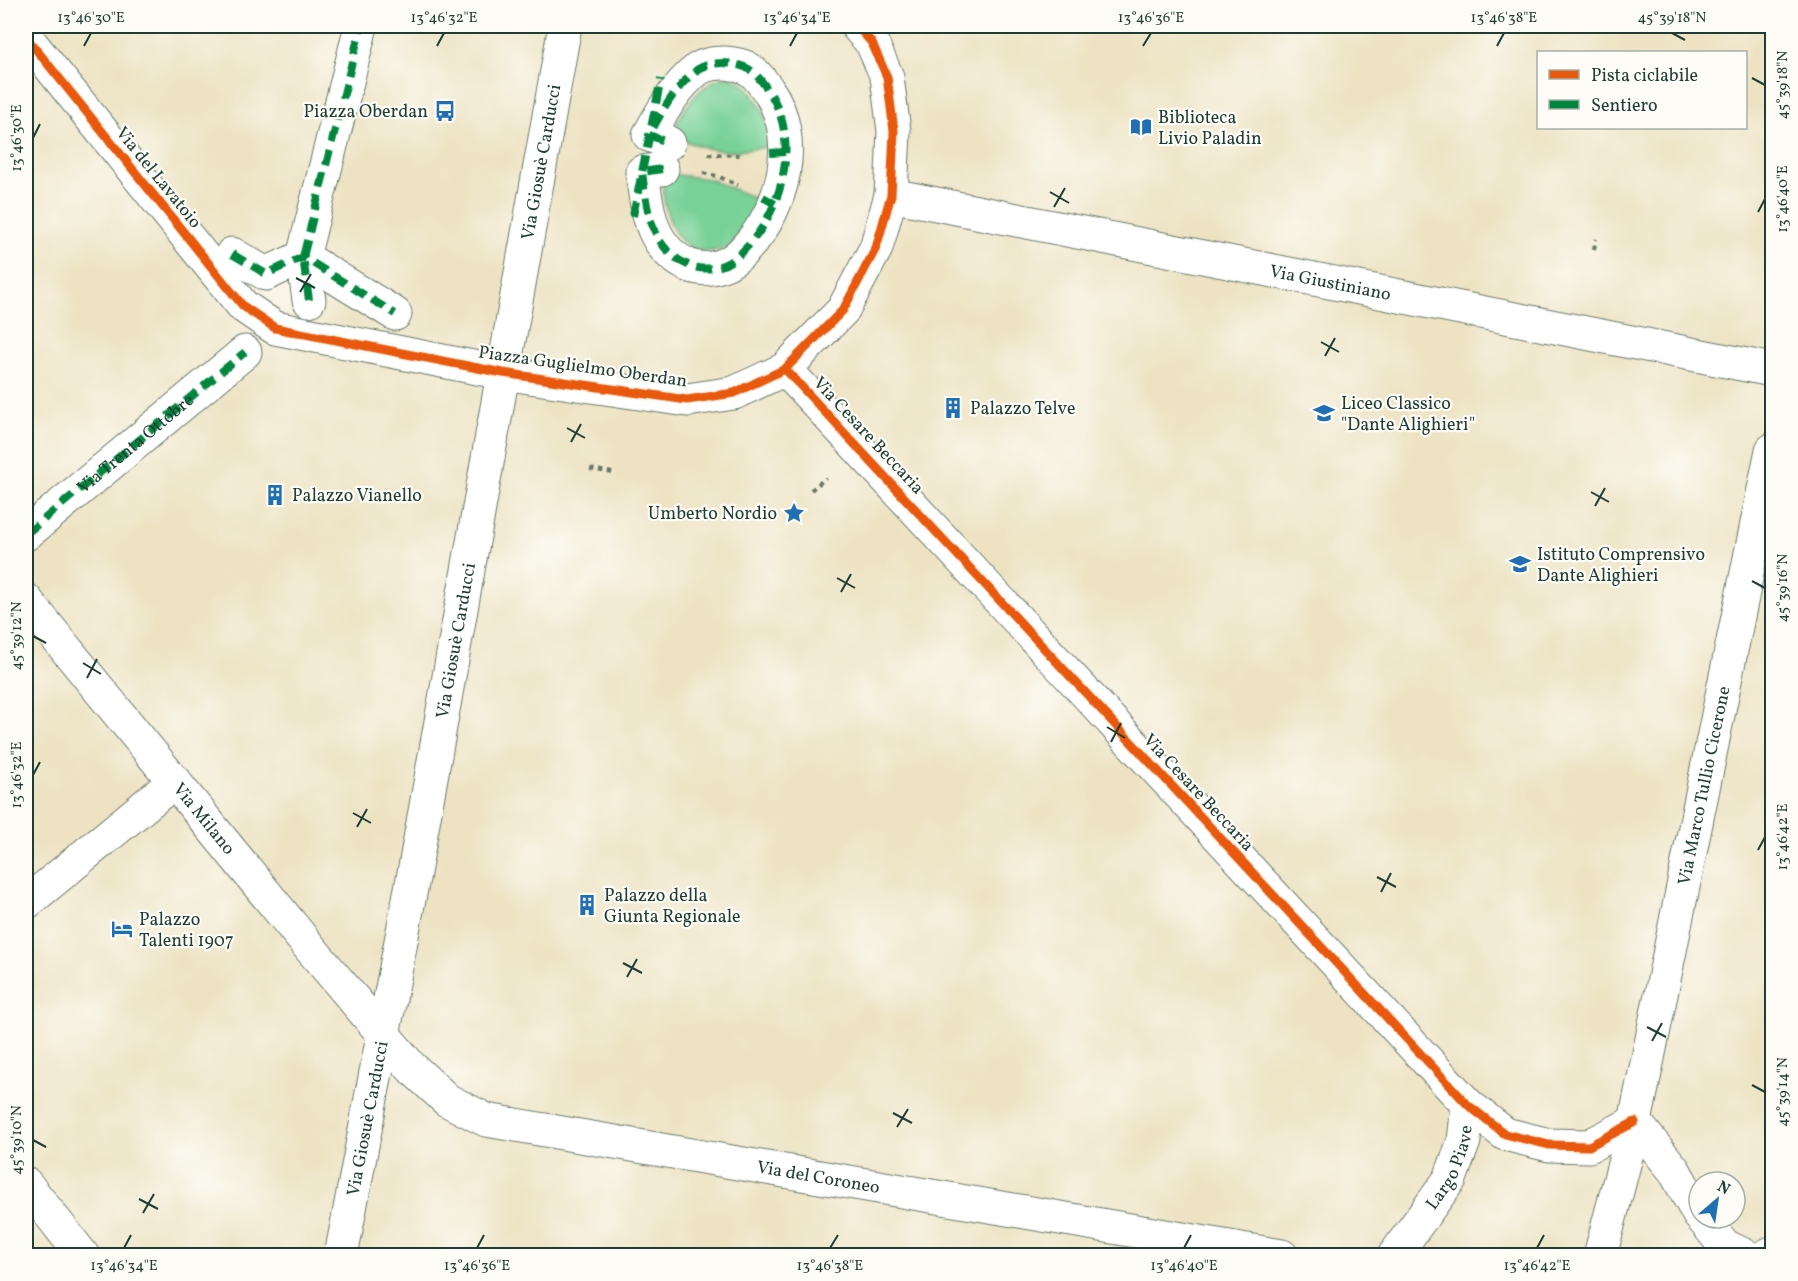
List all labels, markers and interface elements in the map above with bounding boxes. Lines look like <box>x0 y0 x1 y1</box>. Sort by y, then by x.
text: 13°46'30"E <box>57 8 125 29</box>
text: 13°46'32"E <box>411 8 477 29</box>
text: 13°46'34"E <box>763 8 831 29</box>
text: 13°46'36"E <box>1118 8 1184 29</box>
text: 13°46'38"E <box>1471 8 1537 29</box>
text: 45°39'18"N <box>1638 8 1706 29</box>
legend <box>1537 51 1747 129</box>
text: 45°39'18"N <box>1773 51 1794 119</box>
text: Pista ciclabile <box>1591 64 1698 89</box>
street label: Via Giosuè Carducci <box>516 83 568 242</box>
text: Sentiero <box>1591 94 1658 119</box>
bus stop icon: Piazza Oberdan <box>433 99 457 123</box>
place label: Piazza Oberdan <box>304 100 428 125</box>
text: 13°46'30"E <box>7 104 28 172</box>
place label: Biblioteca Livio Paladin <box>1158 106 1262 152</box>
library icon: Biblioteca Livio Paladin <box>1129 115 1153 139</box>
street label: Via del Lavatoio <box>109 122 207 234</box>
text: 13°46'40"E <box>1773 165 1794 233</box>
street label: Via Giustiniano <box>1267 259 1393 308</box>
street label: Piazza Guglielmo Oberdan <box>477 340 689 395</box>
street label: Via Cesare Beccaria <box>807 372 929 500</box>
street label: Via Trenta Ottobre <box>72 388 200 500</box>
place label: Liceo Classico "Dante Alighieri" <box>1341 392 1475 438</box>
building icon: Palazzo Telve <box>941 396 965 420</box>
place label: Palazzo Telve <box>970 397 1075 422</box>
school or university icon: Liceo Classico "Dante Alighieri" <box>1312 401 1336 425</box>
building icon: Palazzo Vianello <box>263 483 287 507</box>
place label: Palazzo Vianello <box>292 484 422 509</box>
place icon: Umberto Nordio <box>782 501 806 525</box>
place label: Umberto Nordio <box>648 502 777 527</box>
place label: Istituto Comprensivo Dante Alighieri <box>1537 543 1705 589</box>
school or university icon: Istituto Comprensivo Dante Alighieri <box>1508 552 1532 576</box>
text: 45°39'16"N <box>1773 554 1794 622</box>
street label: Via Giosuè Carducci <box>431 561 483 721</box>
text: 45°39'12"N <box>7 601 28 671</box>
street label: Via Marco Tullio Cicerone <box>1673 684 1738 888</box>
street label: Via Cesare Beccaria <box>1137 729 1259 857</box>
text: 13°46'32"E <box>7 742 28 808</box>
street label: Via Milano <box>166 778 240 861</box>
text: 13°46'42"E <box>1773 804 1794 870</box>
place label: Palazzo della Giunta Regionale <box>604 884 741 930</box>
building icon: Palazzo della Giunta Regionale <box>575 893 599 917</box>
place label: Palazzo Talenti 1907 <box>139 908 234 954</box>
hotel icon: Palazzo Talenti 1907 <box>110 917 134 941</box>
street label: Via Giosuè Carducci <box>342 1039 396 1199</box>
text: 45°39'14"N <box>1773 1057 1794 1127</box>
text: 45°39'10"N <box>7 1105 28 1175</box>
street label: Largo Piave <box>1421 1124 1480 1215</box>
street label: Via del Coroneo <box>755 1155 881 1201</box>
north arrow <box>1687 1170 1747 1230</box>
text: N <box>1713 1176 1734 1201</box>
text: 13°46'34"E <box>90 1256 158 1277</box>
text: 13°46'36"E <box>444 1256 510 1277</box>
text: 13°46'38"E <box>797 1256 863 1277</box>
text: 13°46'40"E <box>1150 1256 1218 1277</box>
text: 13°46'42"E <box>1504 1256 1570 1277</box>

